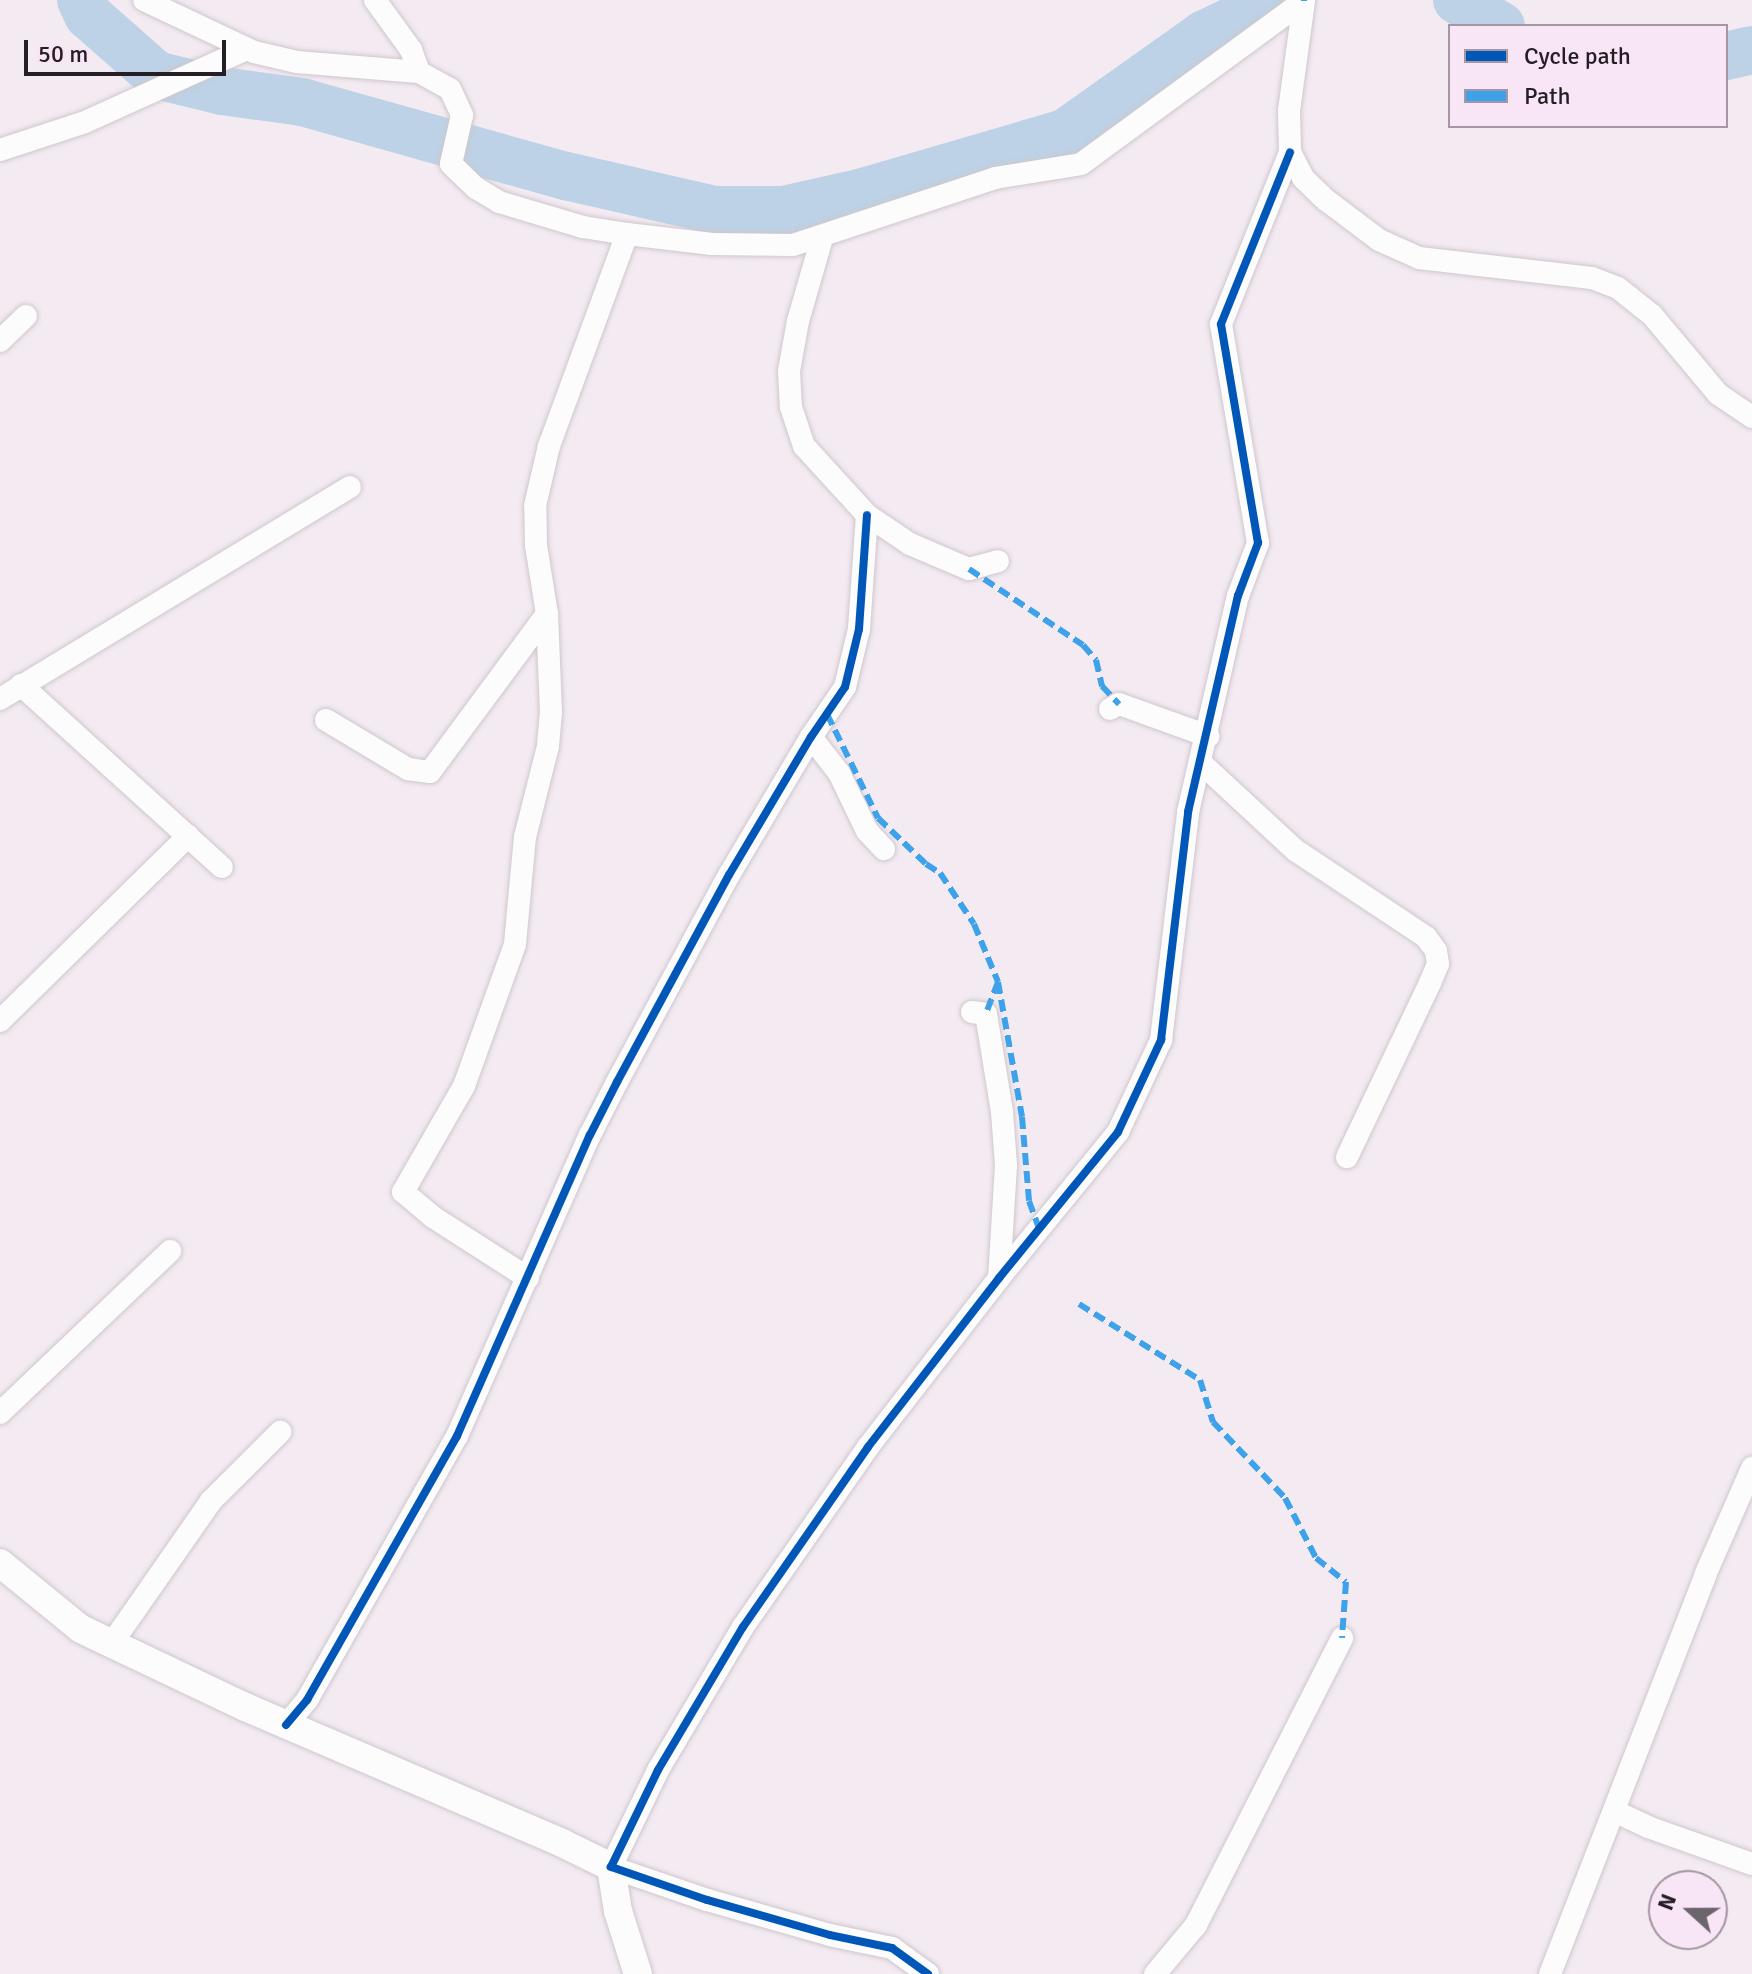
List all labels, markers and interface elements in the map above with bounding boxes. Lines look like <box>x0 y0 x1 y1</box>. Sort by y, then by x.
scale bar <box>28 24 230 74</box>
legend <box>1448 24 1728 128</box>
text: 50 m <box>38 39 88 69</box>
text: Cycle path <box>1524 41 1631 71</box>
text: Path <box>1524 81 1570 111</box>
north arrow <box>1648 1870 1728 1950</box>
text: N <box>1652 1890 1682 1914</box>

